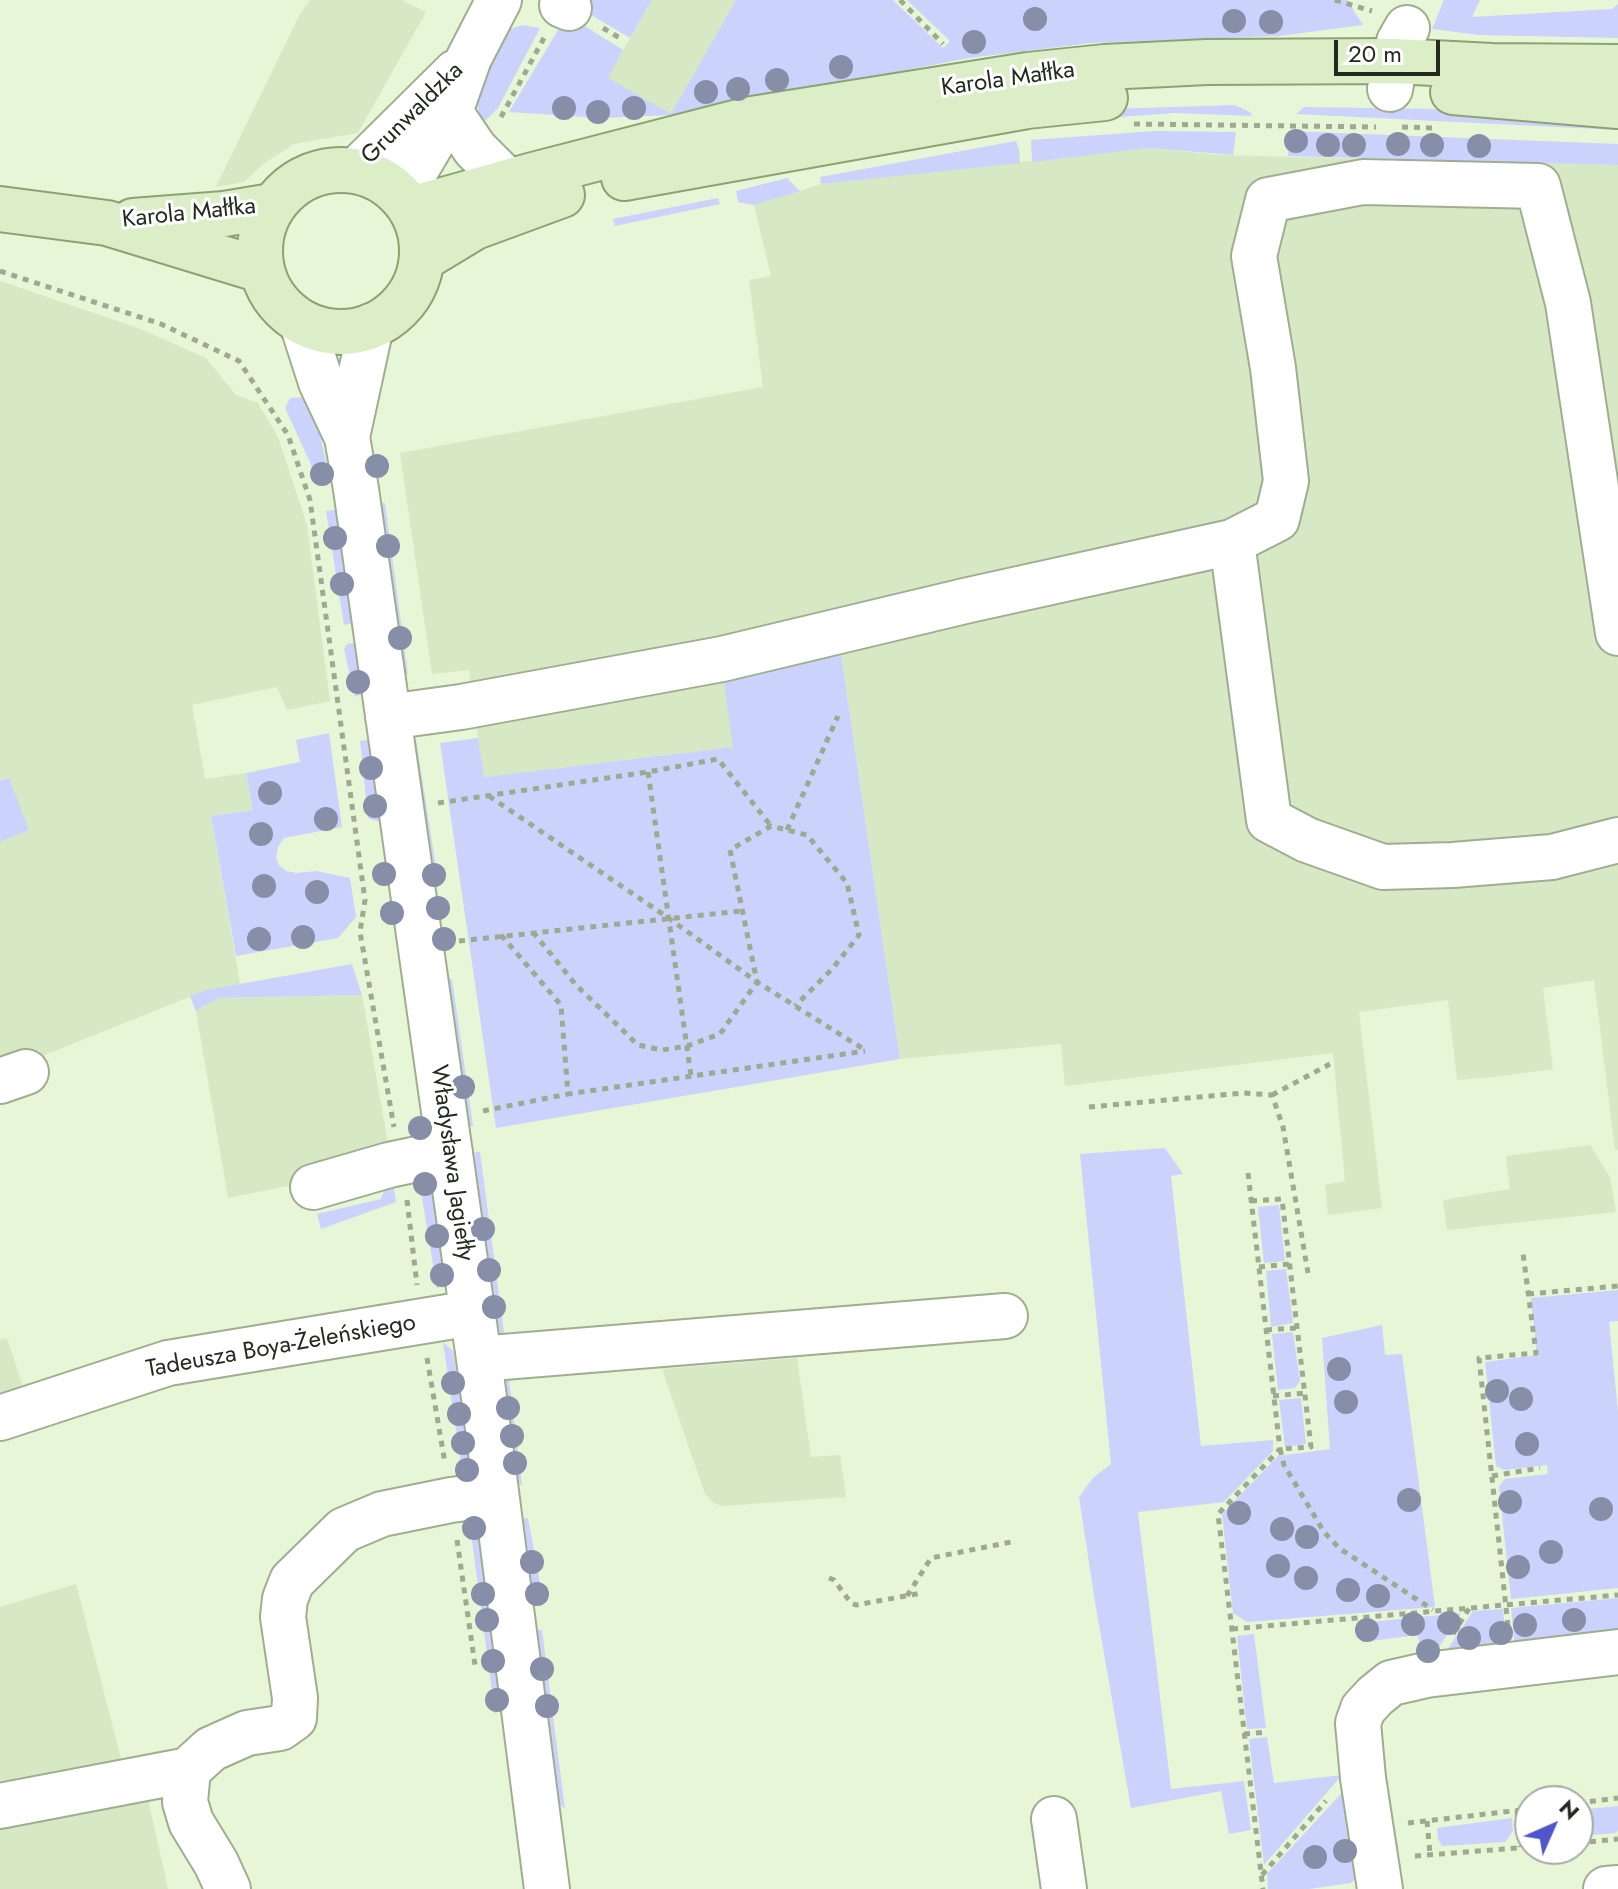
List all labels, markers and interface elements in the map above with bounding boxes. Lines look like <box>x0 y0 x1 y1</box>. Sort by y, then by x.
scale bar <box>1338 24 1444 74</box>
text: 20 m <box>1348 36 1402 71</box>
street label: Karola Małłka <box>939 56 1077 104</box>
street label: Grunwaldzka <box>356 57 470 171</box>
street label: Karola Małłka <box>121 193 257 235</box>
street label: Władysława Jagiełły <box>423 1063 479 1263</box>
street label: Tadeusza Boya-Żeleńskiego <box>144 1309 418 1385</box>
north arrow <box>1514 1785 1594 1865</box>
text: N <box>1552 1792 1587 1827</box>

